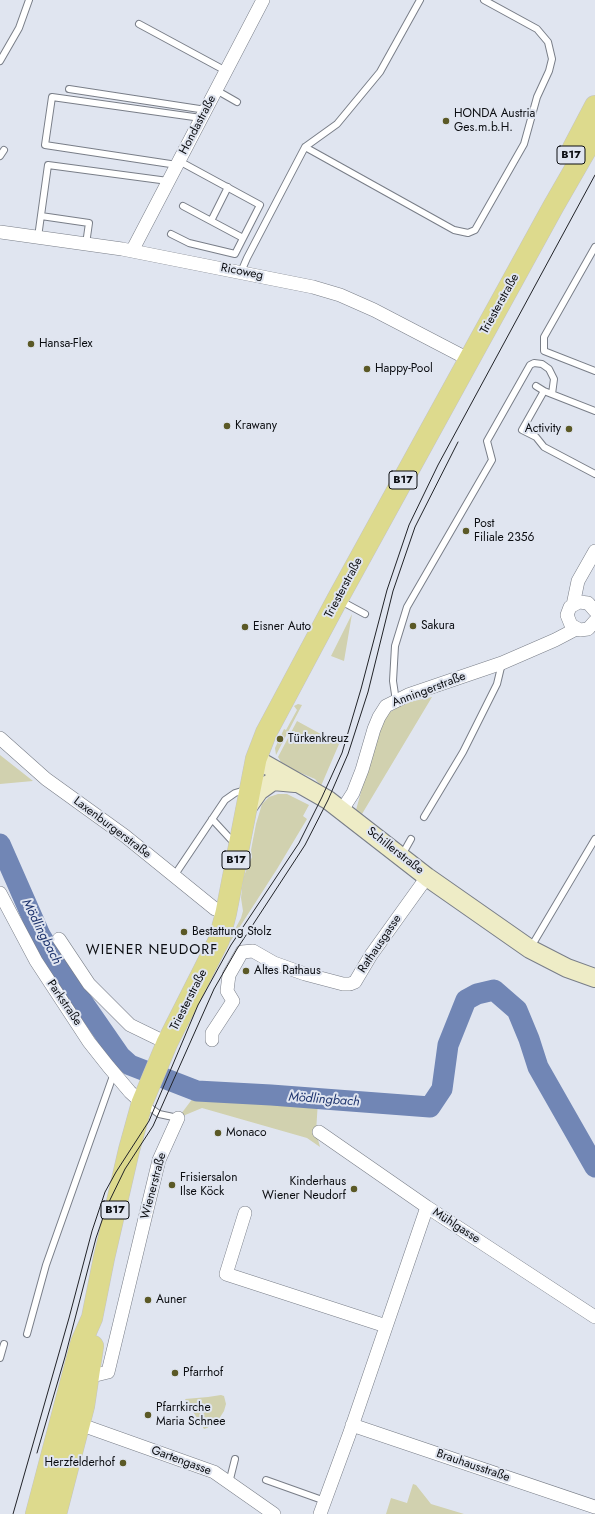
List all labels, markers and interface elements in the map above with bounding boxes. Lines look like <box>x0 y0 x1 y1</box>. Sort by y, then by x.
street label: Hondastraße <box>176 93 220 157</box>
place label: HONDA Austria Ges.m.b.H. <box>454 107 535 135</box>
marker: HONDA Austria Ges.m.b.H. <box>441 116 451 126</box>
road number: B17 <box>557 146 585 164</box>
street label: Ricoweg <box>220 261 264 283</box>
street label: Triesterstraße <box>478 271 522 337</box>
place label: Hansa-Flex <box>39 337 93 351</box>
marker: Hansa-Flex <box>26 339 36 349</box>
place label: Happy-Pool <box>375 362 433 376</box>
marker: Happy-Pool <box>362 364 372 374</box>
place label: Krawany <box>235 419 277 433</box>
marker: Krawany <box>222 421 232 431</box>
place label: Activity <box>525 422 561 436</box>
marker: Activity <box>564 424 574 434</box>
road number: B17 <box>389 471 417 489</box>
place label: Post Filiale 2356 <box>474 517 534 545</box>
marker: Post Filiale 2356 <box>461 526 471 536</box>
street label: Triesterstraße <box>322 555 366 621</box>
place label: Sakura <box>421 619 455 633</box>
place label: Eisner Auto <box>253 620 311 634</box>
marker: Sakura <box>408 621 418 631</box>
marker: Eisner Auto <box>240 622 250 632</box>
street label: Anningerstraße <box>390 669 468 711</box>
place label: Türkenkreuz <box>288 732 349 746</box>
marker: Türkenkreuz <box>275 734 285 744</box>
street label: Laxenburgerstraße <box>70 794 154 862</box>
street label: Schillerstraße <box>364 824 426 878</box>
road number: B17 <box>222 851 250 869</box>
water label: Mödlingbach <box>18 897 64 967</box>
street label: Rathausgasse <box>355 912 405 976</box>
place label: Bestattung Stolz <box>192 925 271 939</box>
marker: Bestattung Stolz <box>179 927 189 937</box>
district label: WIENER NEUDORF <box>86 943 218 959</box>
place label: Altes Rathaus <box>254 964 321 978</box>
marker: Altes Rathaus <box>241 966 251 976</box>
street label: Triesterstraße <box>167 967 211 1033</box>
street label: Parkstraße <box>44 977 84 1029</box>
water label: Mödlingbach <box>288 1090 360 1110</box>
place label: Monaco <box>226 1126 267 1140</box>
marker: Monaco <box>213 1128 223 1138</box>
street label: Wienerstraße <box>138 1151 170 1221</box>
place label: Frisiersalon Ilse Köck <box>180 1171 237 1199</box>
place label: Kinderhaus Wiener Neudorf <box>262 1175 346 1203</box>
marker: Frisiersalon Ilse Köck <box>167 1180 177 1190</box>
marker: Kinderhaus Wiener Neudorf <box>349 1184 359 1194</box>
road number: B17 <box>101 1201 129 1219</box>
street label: Mühlgasse <box>430 1205 482 1247</box>
place label: Auner <box>156 1293 187 1307</box>
marker: Auner <box>143 1295 153 1305</box>
place label: Pfarrhof <box>183 1366 223 1380</box>
marker: Pfarrhof <box>170 1368 180 1378</box>
place label: Pfarrkirche Maria Schnee <box>156 1401 225 1429</box>
marker: Pfarrkirche Maria Schnee <box>143 1410 153 1420</box>
street label: Gartengasse <box>149 1443 213 1479</box>
street label: Brauhausstraße <box>434 1447 512 1485</box>
place label: Herzfelderhof <box>44 1456 115 1470</box>
marker: Herzfelderhof <box>118 1458 128 1468</box>

